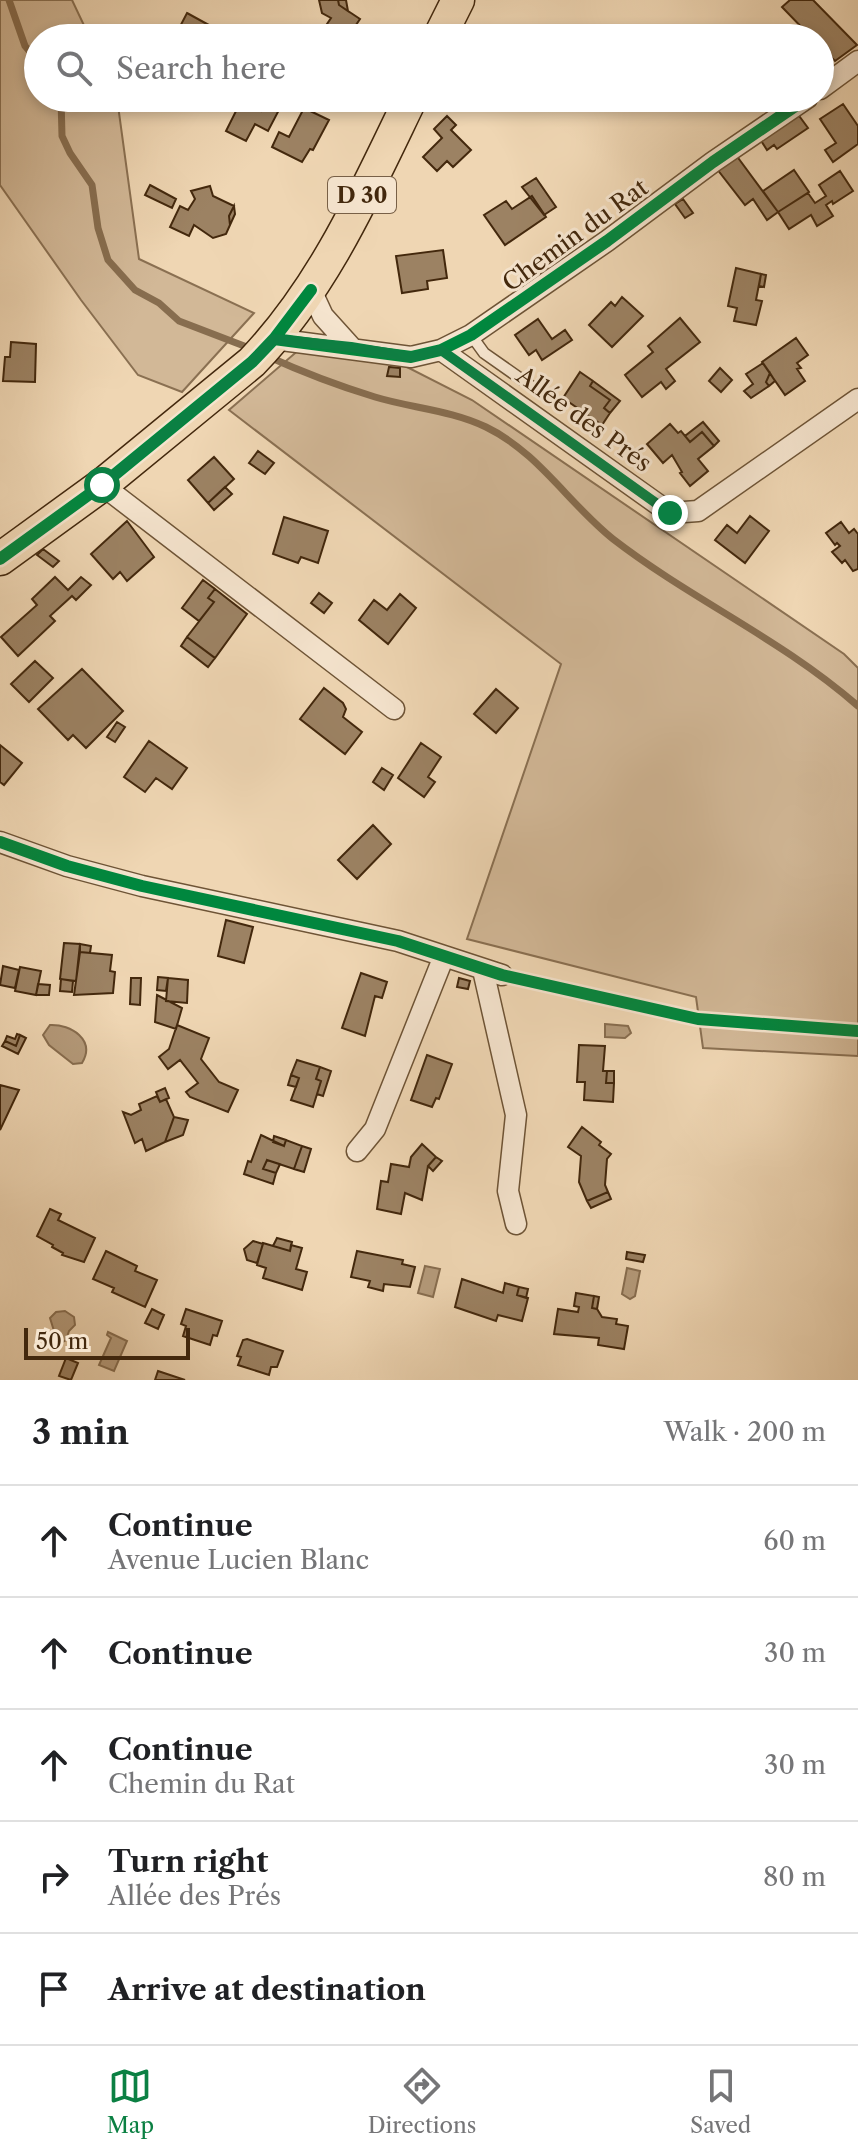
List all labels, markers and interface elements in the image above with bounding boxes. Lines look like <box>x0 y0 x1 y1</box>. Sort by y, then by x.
search box <box>24 24 834 112</box>
icon: search <box>52 46 96 90</box>
text: Search here <box>116 50 286 87</box>
street label: Chemin du Rat <box>497 172 654 297</box>
road number: D 30 <box>328 177 396 213</box>
street label: Allée des Prés <box>510 360 657 478</box>
route start <box>84 467 120 503</box>
route end <box>652 495 688 531</box>
scale bar <box>24 1324 190 1360</box>
text: 50 m <box>36 1328 88 1355</box>
text: 3 min <box>32 1411 129 1453</box>
text: Walk · 200 m <box>664 1416 826 1448</box>
text: Continue <box>108 1507 253 1544</box>
icon: ahead <box>32 1519 76 1563</box>
text: 60 m <box>763 1525 826 1557</box>
text: Avenue Lucien Blanc <box>108 1544 369 1576</box>
icon: ahead <box>32 1631 76 1675</box>
text: Continue <box>108 1635 253 1672</box>
text: 30 m <box>764 1637 826 1669</box>
text: Continue <box>108 1731 253 1768</box>
icon: ahead <box>32 1743 76 1787</box>
text: 30 m <box>764 1749 826 1781</box>
text: Chemin du Rat <box>108 1768 295 1800</box>
text: Turn right <box>108 1843 268 1880</box>
icon: right <box>32 1855 76 1899</box>
text: 80 m <box>763 1861 826 1893</box>
text: Allée des Prés <box>108 1880 281 1912</box>
icon: arrive <box>32 1967 76 2011</box>
text: Arrive at destination <box>108 1971 426 2008</box>
tab: Map <box>107 2064 154 2139</box>
tab: Directions <box>368 2064 476 2139</box>
tab: Saved <box>690 2064 751 2139</box>

